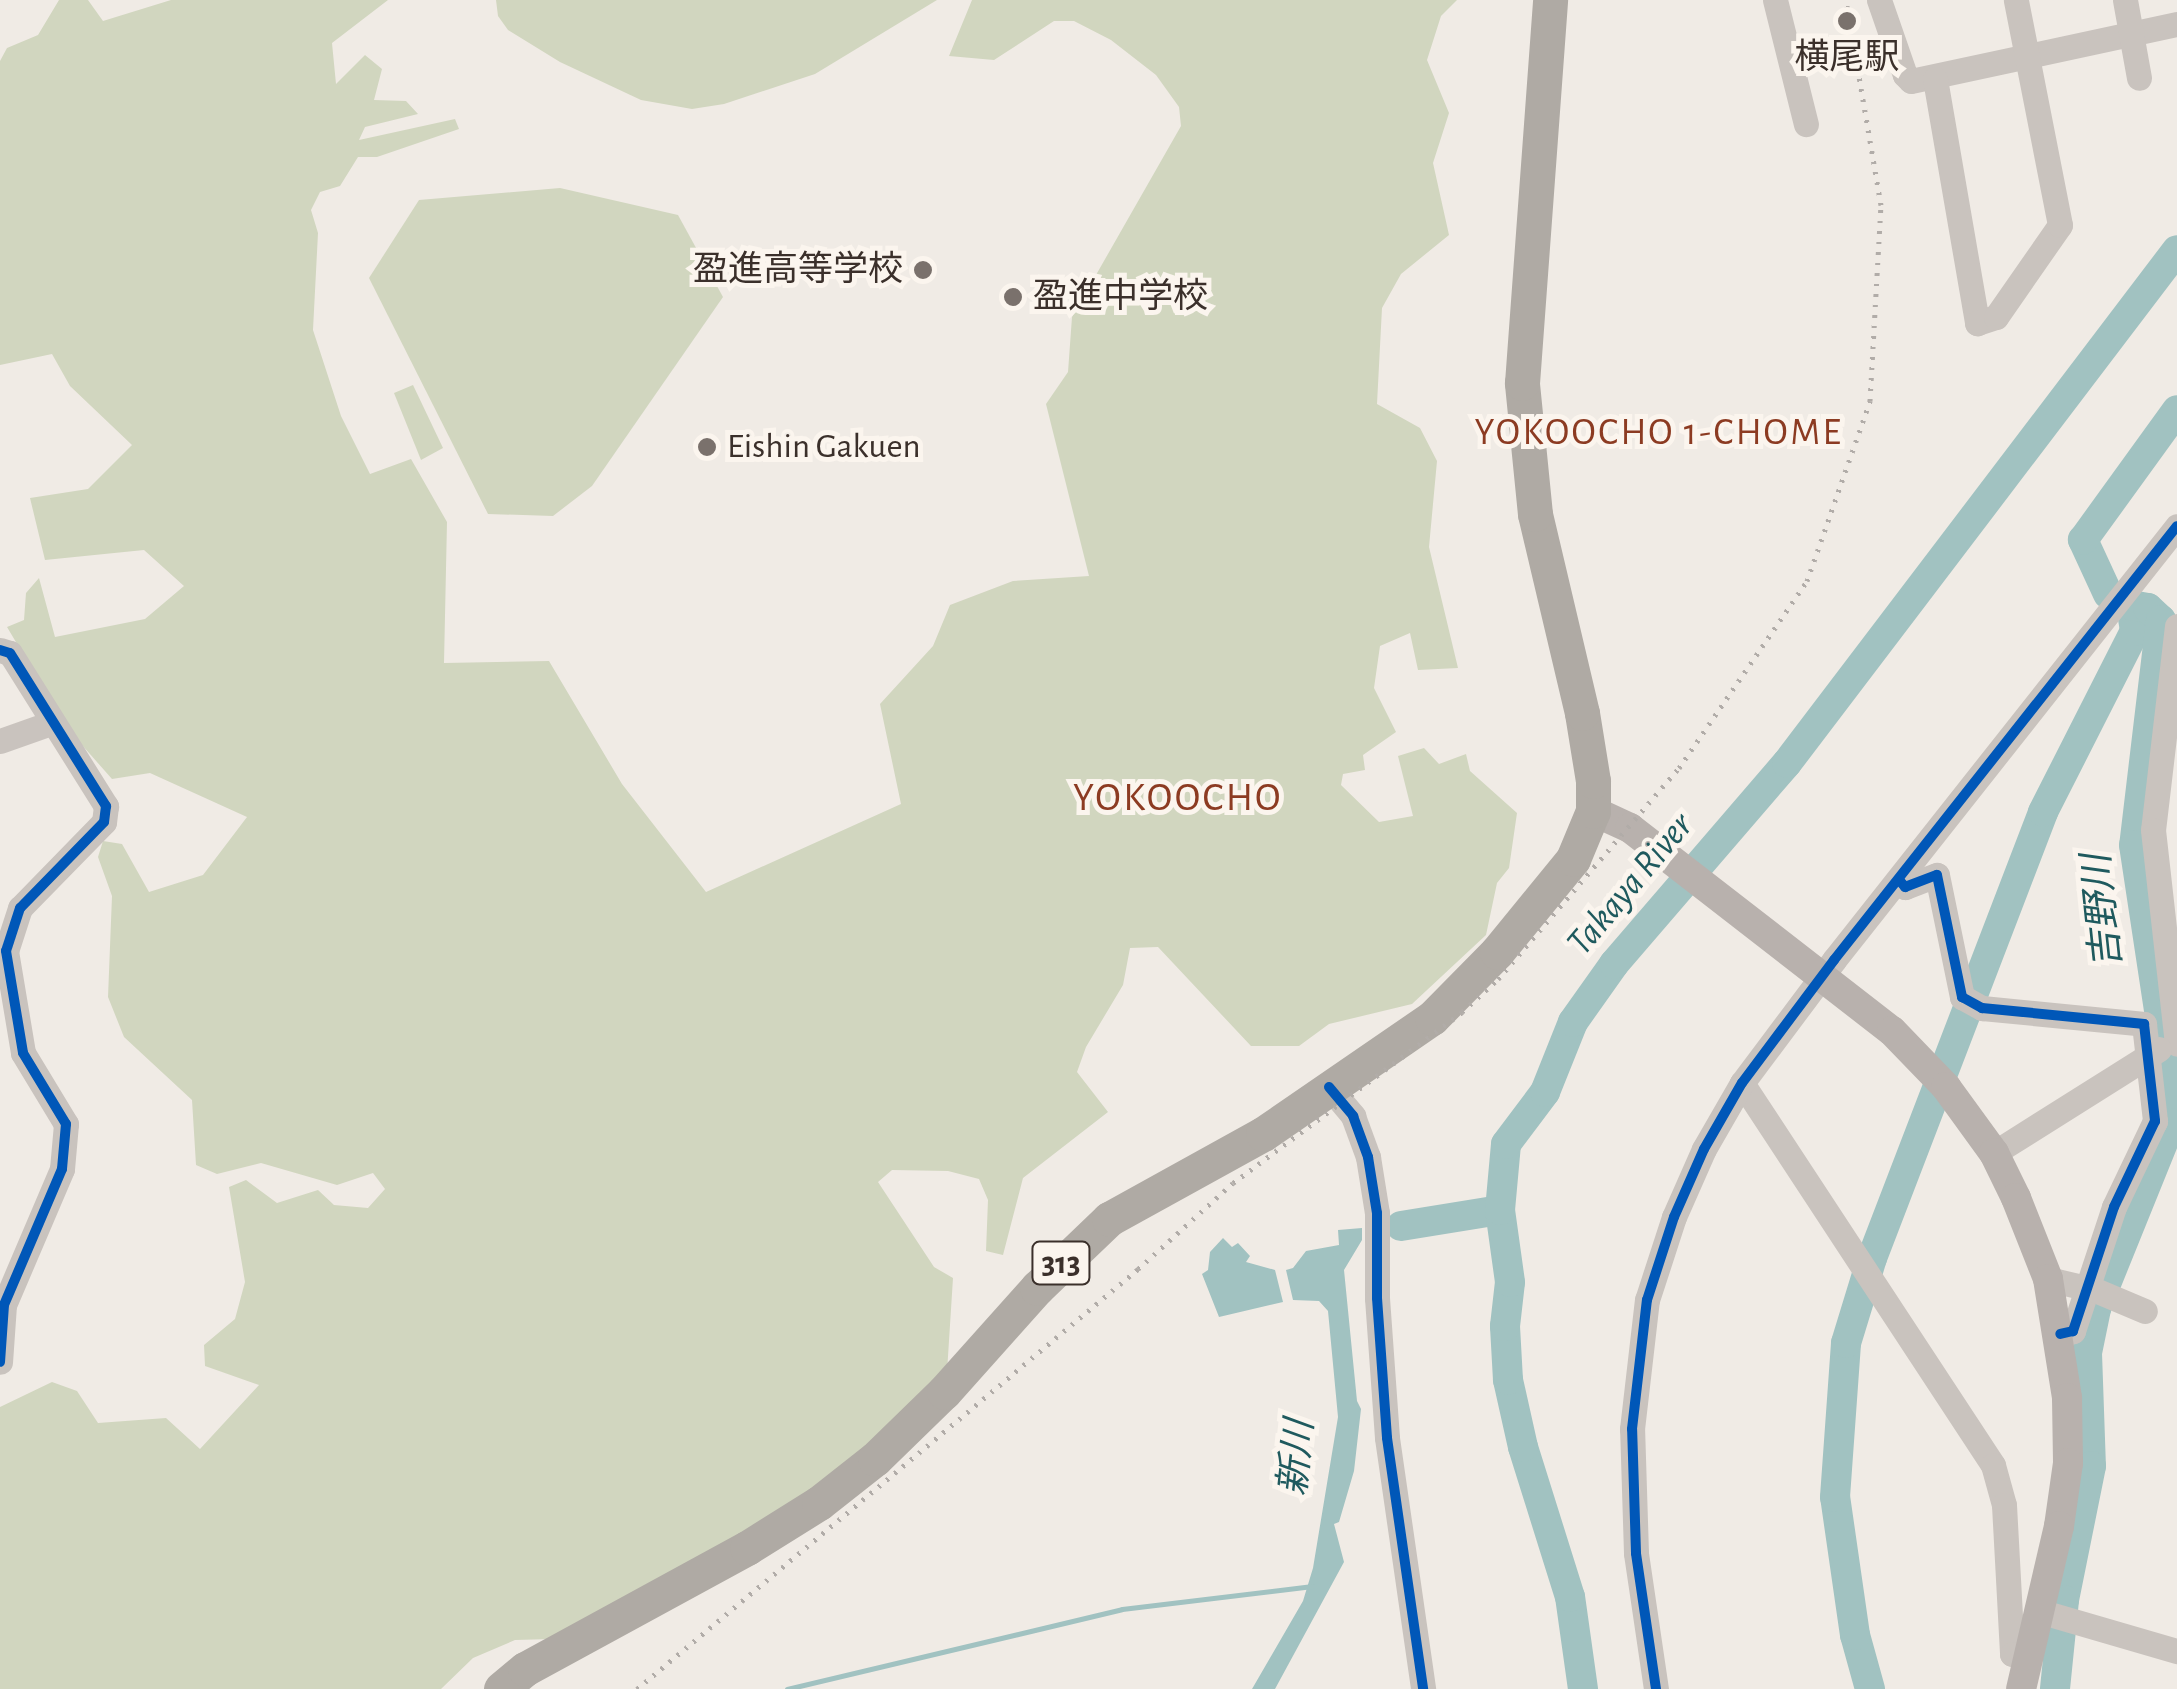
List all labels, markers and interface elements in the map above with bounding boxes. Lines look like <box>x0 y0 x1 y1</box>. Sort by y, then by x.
marker: 横尾駅 <box>1836 10 1858 32</box>
place label: 横尾駅 <box>1795 37 1899 79</box>
place label: 盈進高等学校 <box>693 249 903 291</box>
marker: 盈進高等学校 <box>912 259 934 281</box>
place label: 盈進中学校 <box>1033 276 1208 318</box>
marker: 盈進中学校 <box>1002 286 1024 308</box>
district label: YOKOOCHO 1-CHOME <box>1475 411 1843 457</box>
place label: Eishin Gakuen <box>727 426 921 468</box>
marker: Eishin Gakuen <box>696 436 718 458</box>
district label: YOKOOCHO <box>1073 774 1283 822</box>
water label: Takaya River <box>1558 804 1704 966</box>
water label: 吉野川 <box>2075 852 2133 970</box>
road number: 313 <box>1031 1236 1091 1290</box>
water label: 新川 <box>1271 1418 1325 1498</box>

